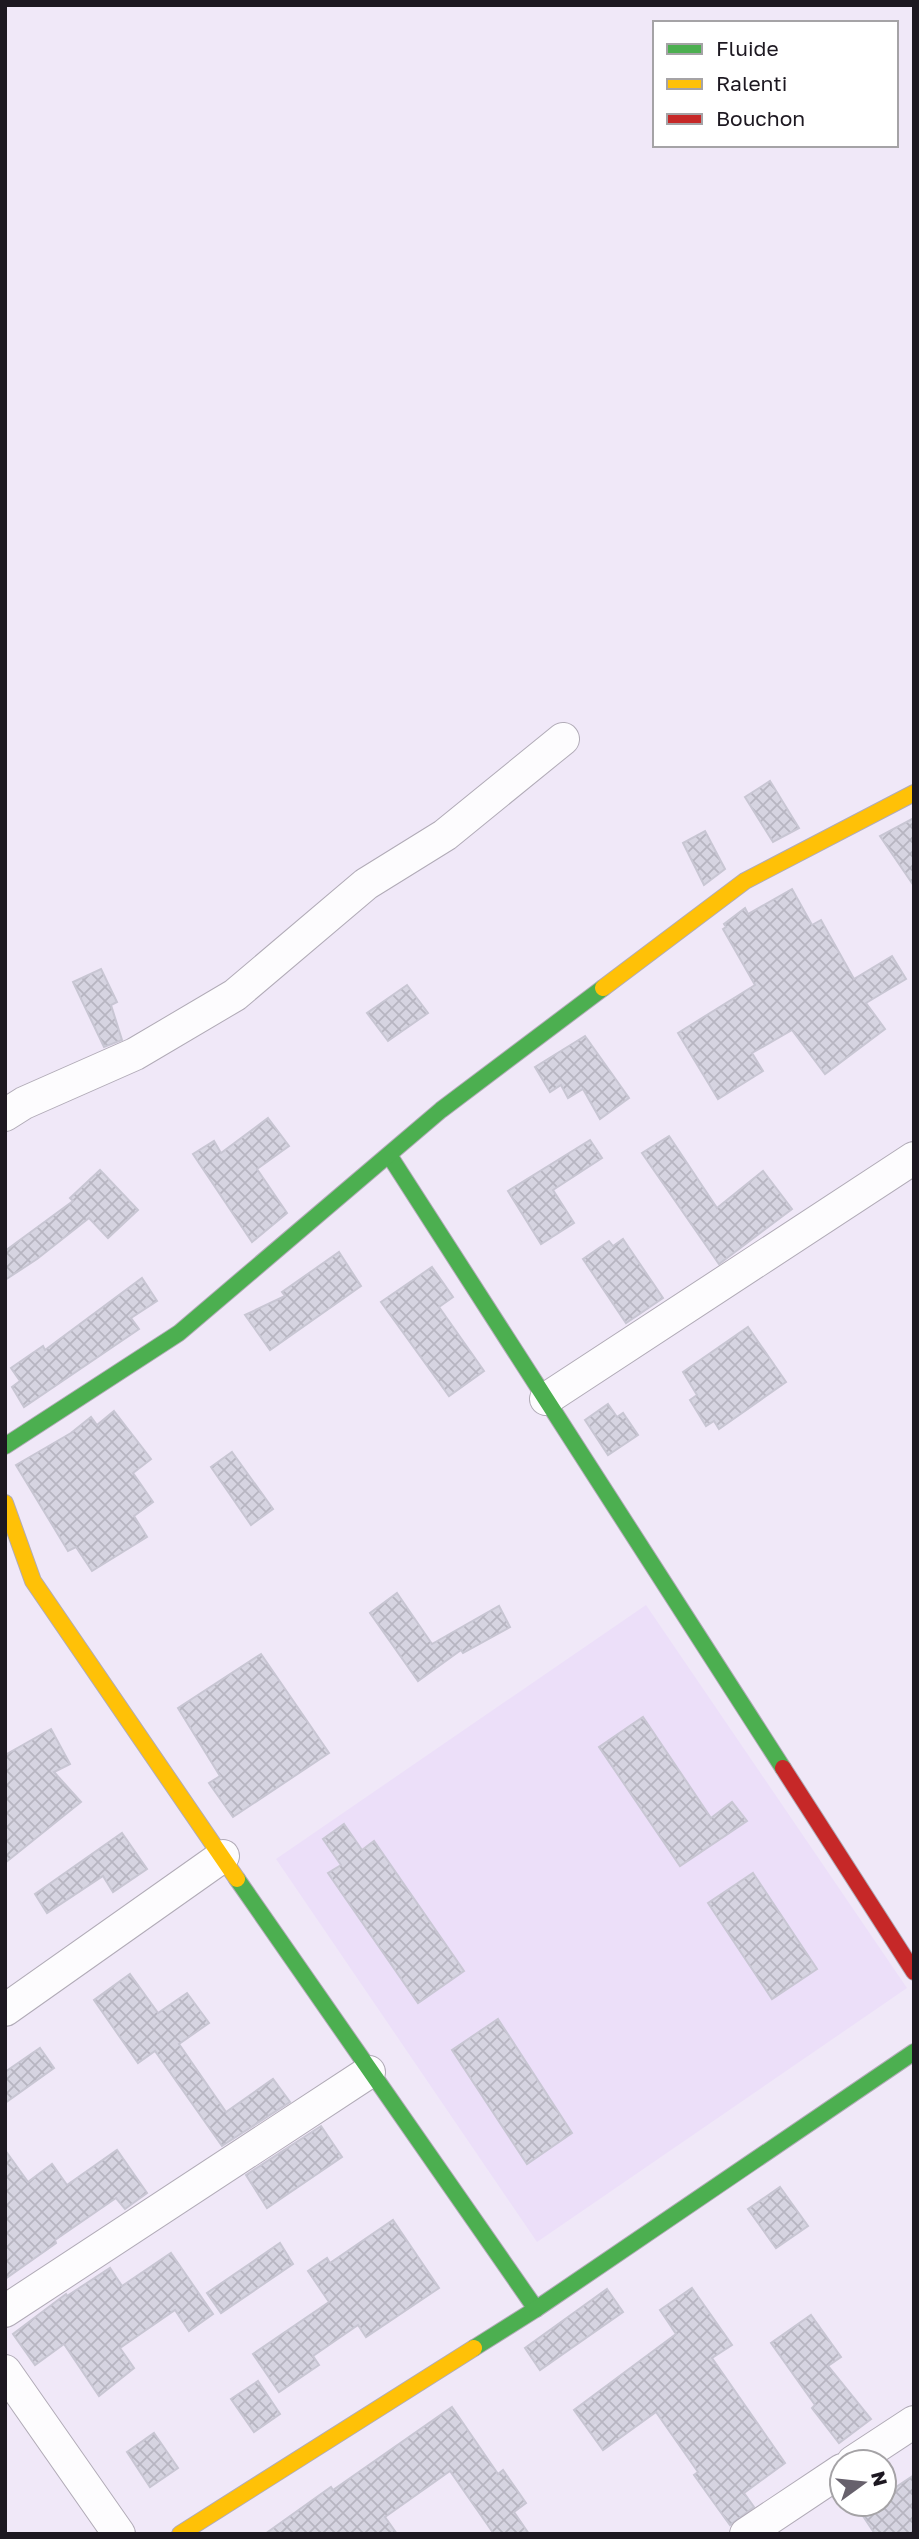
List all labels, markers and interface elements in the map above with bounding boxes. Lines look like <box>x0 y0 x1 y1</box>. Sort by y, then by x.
legend <box>653 21 898 147</box>
text: Fluide <box>716 35 779 61</box>
text: Ralenti <box>716 70 787 96</box>
text: Bouchon <box>716 105 805 131</box>
north arrow <box>828 2448 898 2518</box>
text: N <box>867 2469 893 2488</box>

